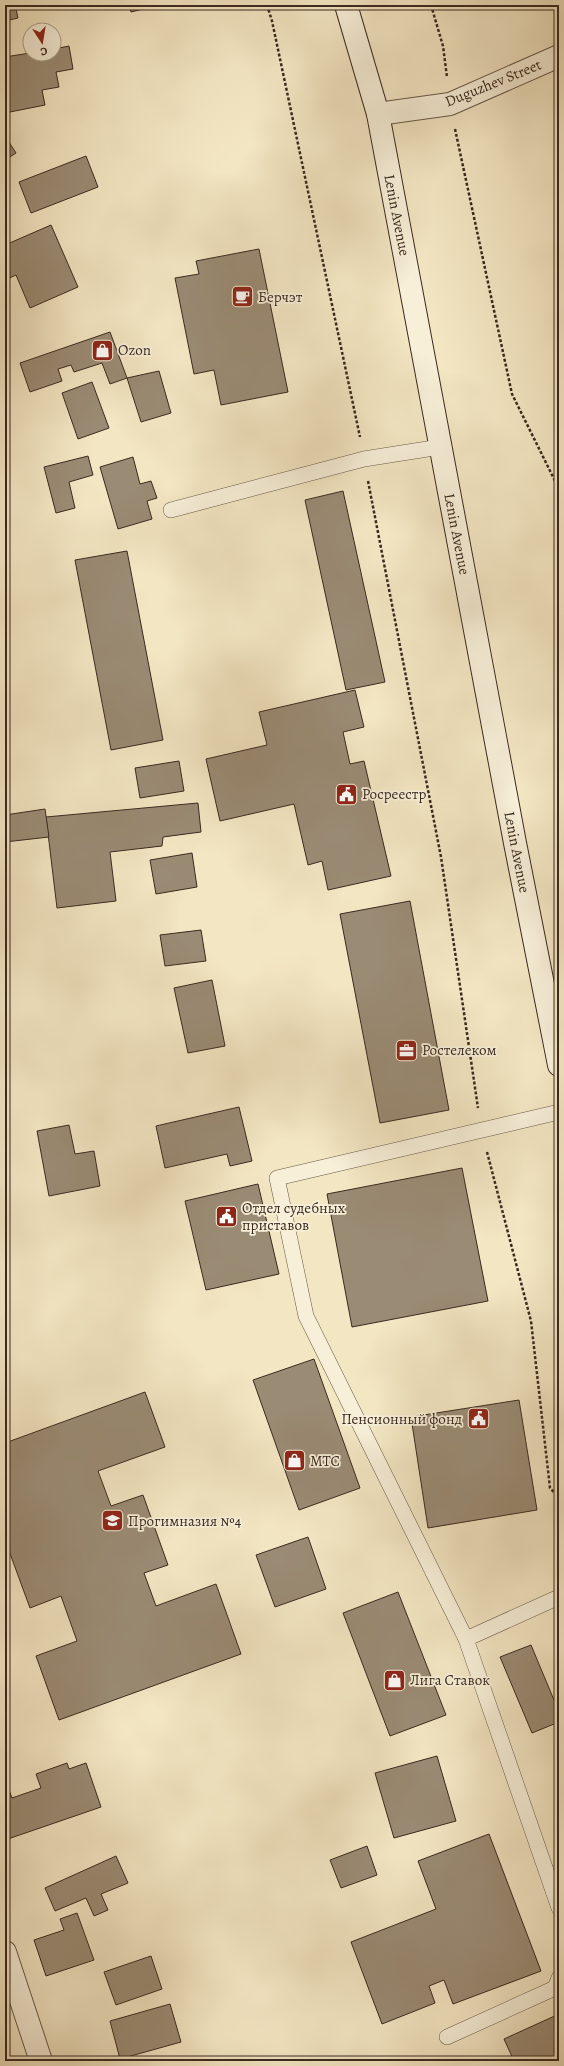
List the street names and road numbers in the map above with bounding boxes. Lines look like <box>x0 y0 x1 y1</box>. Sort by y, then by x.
street label: Duguzhev Street <box>442 55 544 111</box>
street label: Lenin Avenue <box>379 173 415 258</box>
street label: Lenin Avenue <box>439 492 475 577</box>
street label: Lenin Avenue <box>499 810 535 895</box>

